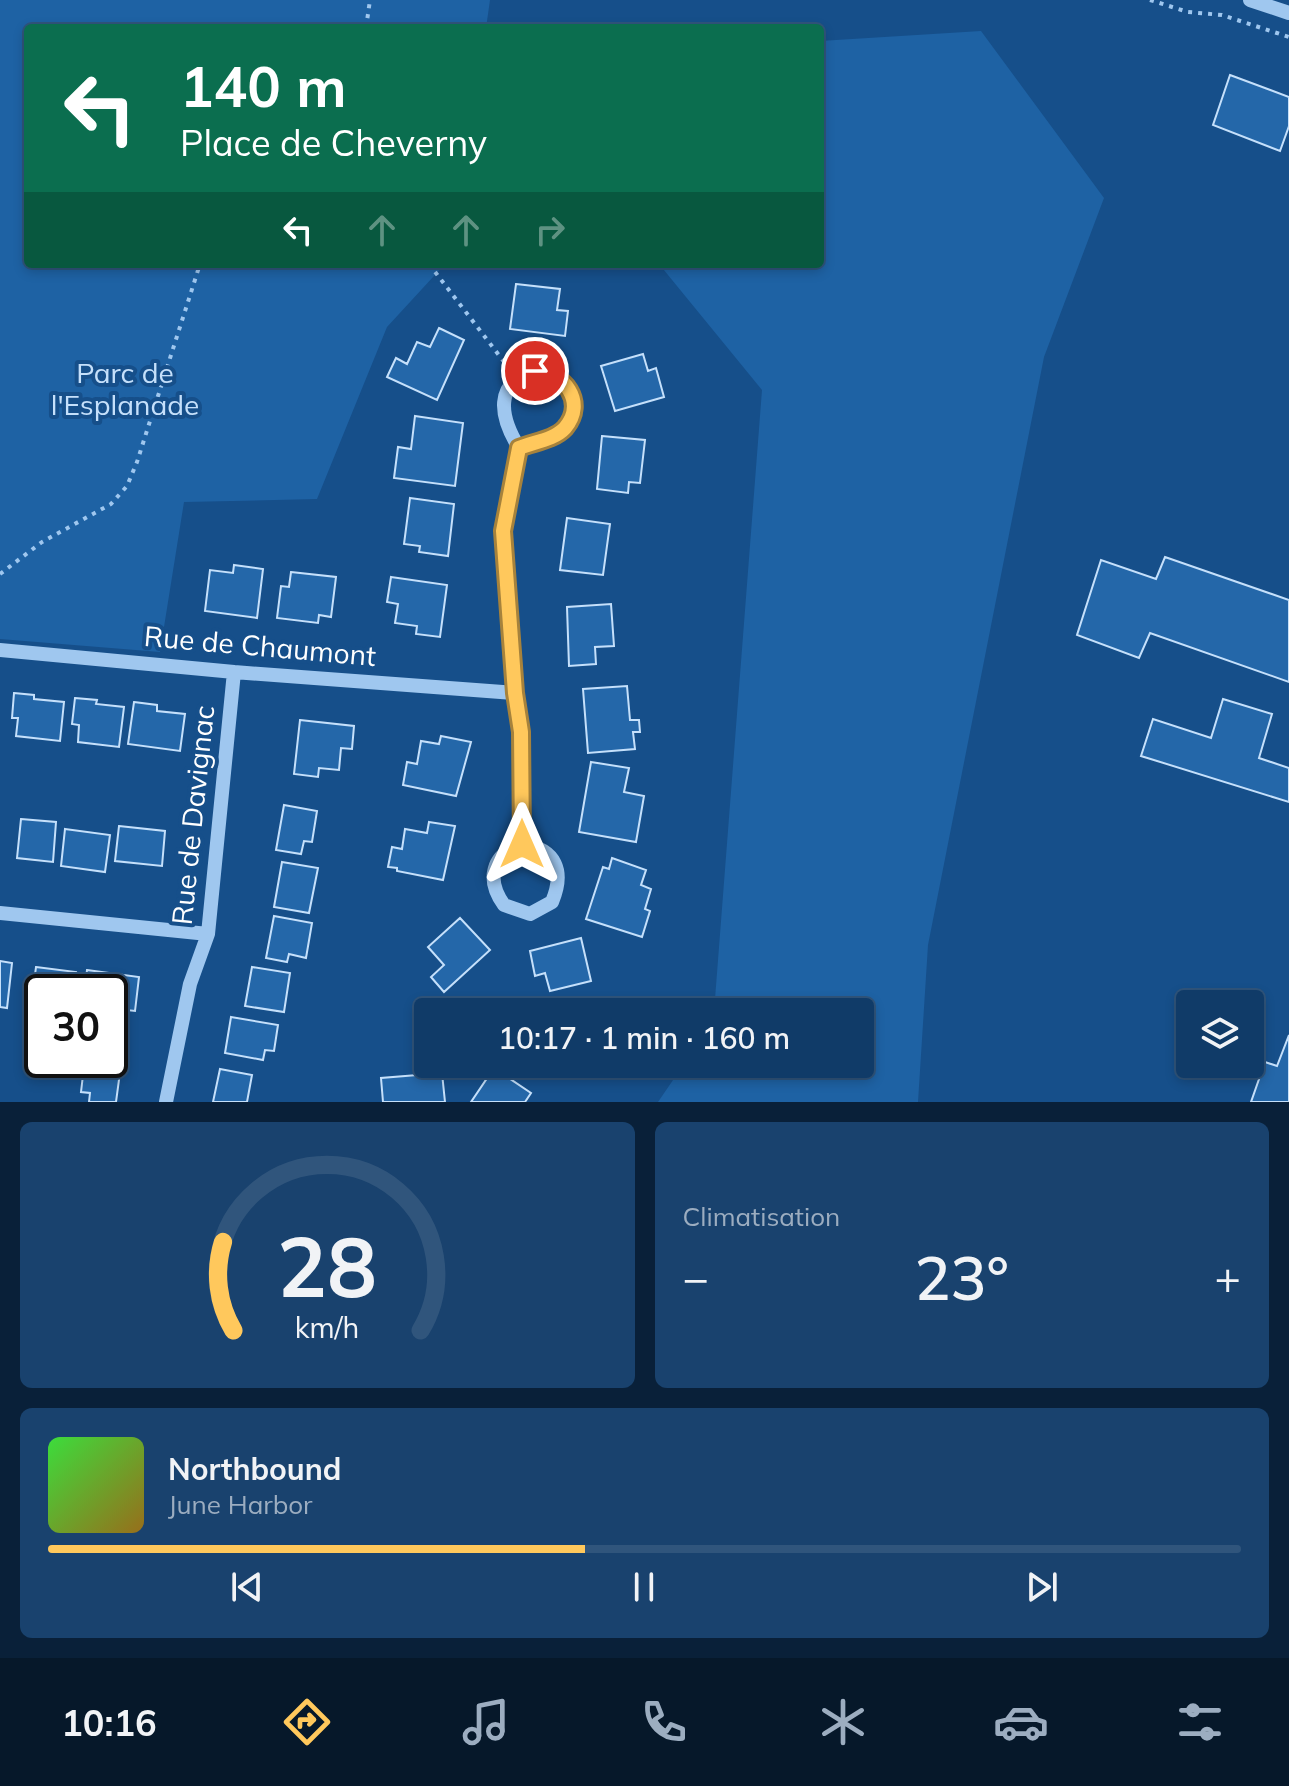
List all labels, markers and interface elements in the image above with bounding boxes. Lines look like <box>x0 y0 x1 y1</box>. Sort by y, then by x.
text: 140 m <box>180 51 347 121</box>
icon: left <box>48 56 152 160</box>
text: Place de Cheverny <box>180 120 487 165</box>
icon: left <box>276 208 320 252</box>
icon: ahead <box>360 208 404 252</box>
icon: ahead <box>444 208 488 252</box>
icon: right <box>528 208 572 252</box>
pin <box>501 337 569 405</box>
icon: arrive <box>513 349 557 393</box>
park label: Parc de l'Esplanade <box>51 355 199 422</box>
street label: Rue de Chaumont <box>143 618 378 673</box>
street label: Rue de Davignac <box>164 703 221 926</box>
position arrow <box>480 802 564 886</box>
speed limit sign: 30 <box>24 974 128 1078</box>
map controls <box>1176 990 1264 1078</box>
button: layers <box>1176 990 1264 1078</box>
text: 10:17 · 1 min · 160 m <box>498 1019 790 1057</box>
text: Climatisation <box>683 1200 840 1233</box>
text: 28 <box>277 1213 377 1318</box>
text: 23° <box>915 1240 1009 1315</box>
text: − <box>683 1250 709 1305</box>
text: + <box>1215 1250 1241 1305</box>
text: km/h <box>295 1309 360 1345</box>
text: Northbound <box>168 1450 341 1488</box>
text: June Harbor <box>168 1488 313 1521</box>
icon: previous <box>225 1565 269 1609</box>
icon: pause <box>622 1565 666 1609</box>
icon: next <box>1020 1565 1064 1609</box>
icon: directions <box>279 1694 335 1750</box>
icon: music <box>458 1694 514 1750</box>
icon: phone <box>636 1694 692 1750</box>
icon: climate <box>815 1694 871 1750</box>
icon: car <box>993 1694 1049 1750</box>
icon: filters <box>1172 1694 1228 1750</box>
text: 10:16 <box>61 1700 157 1745</box>

